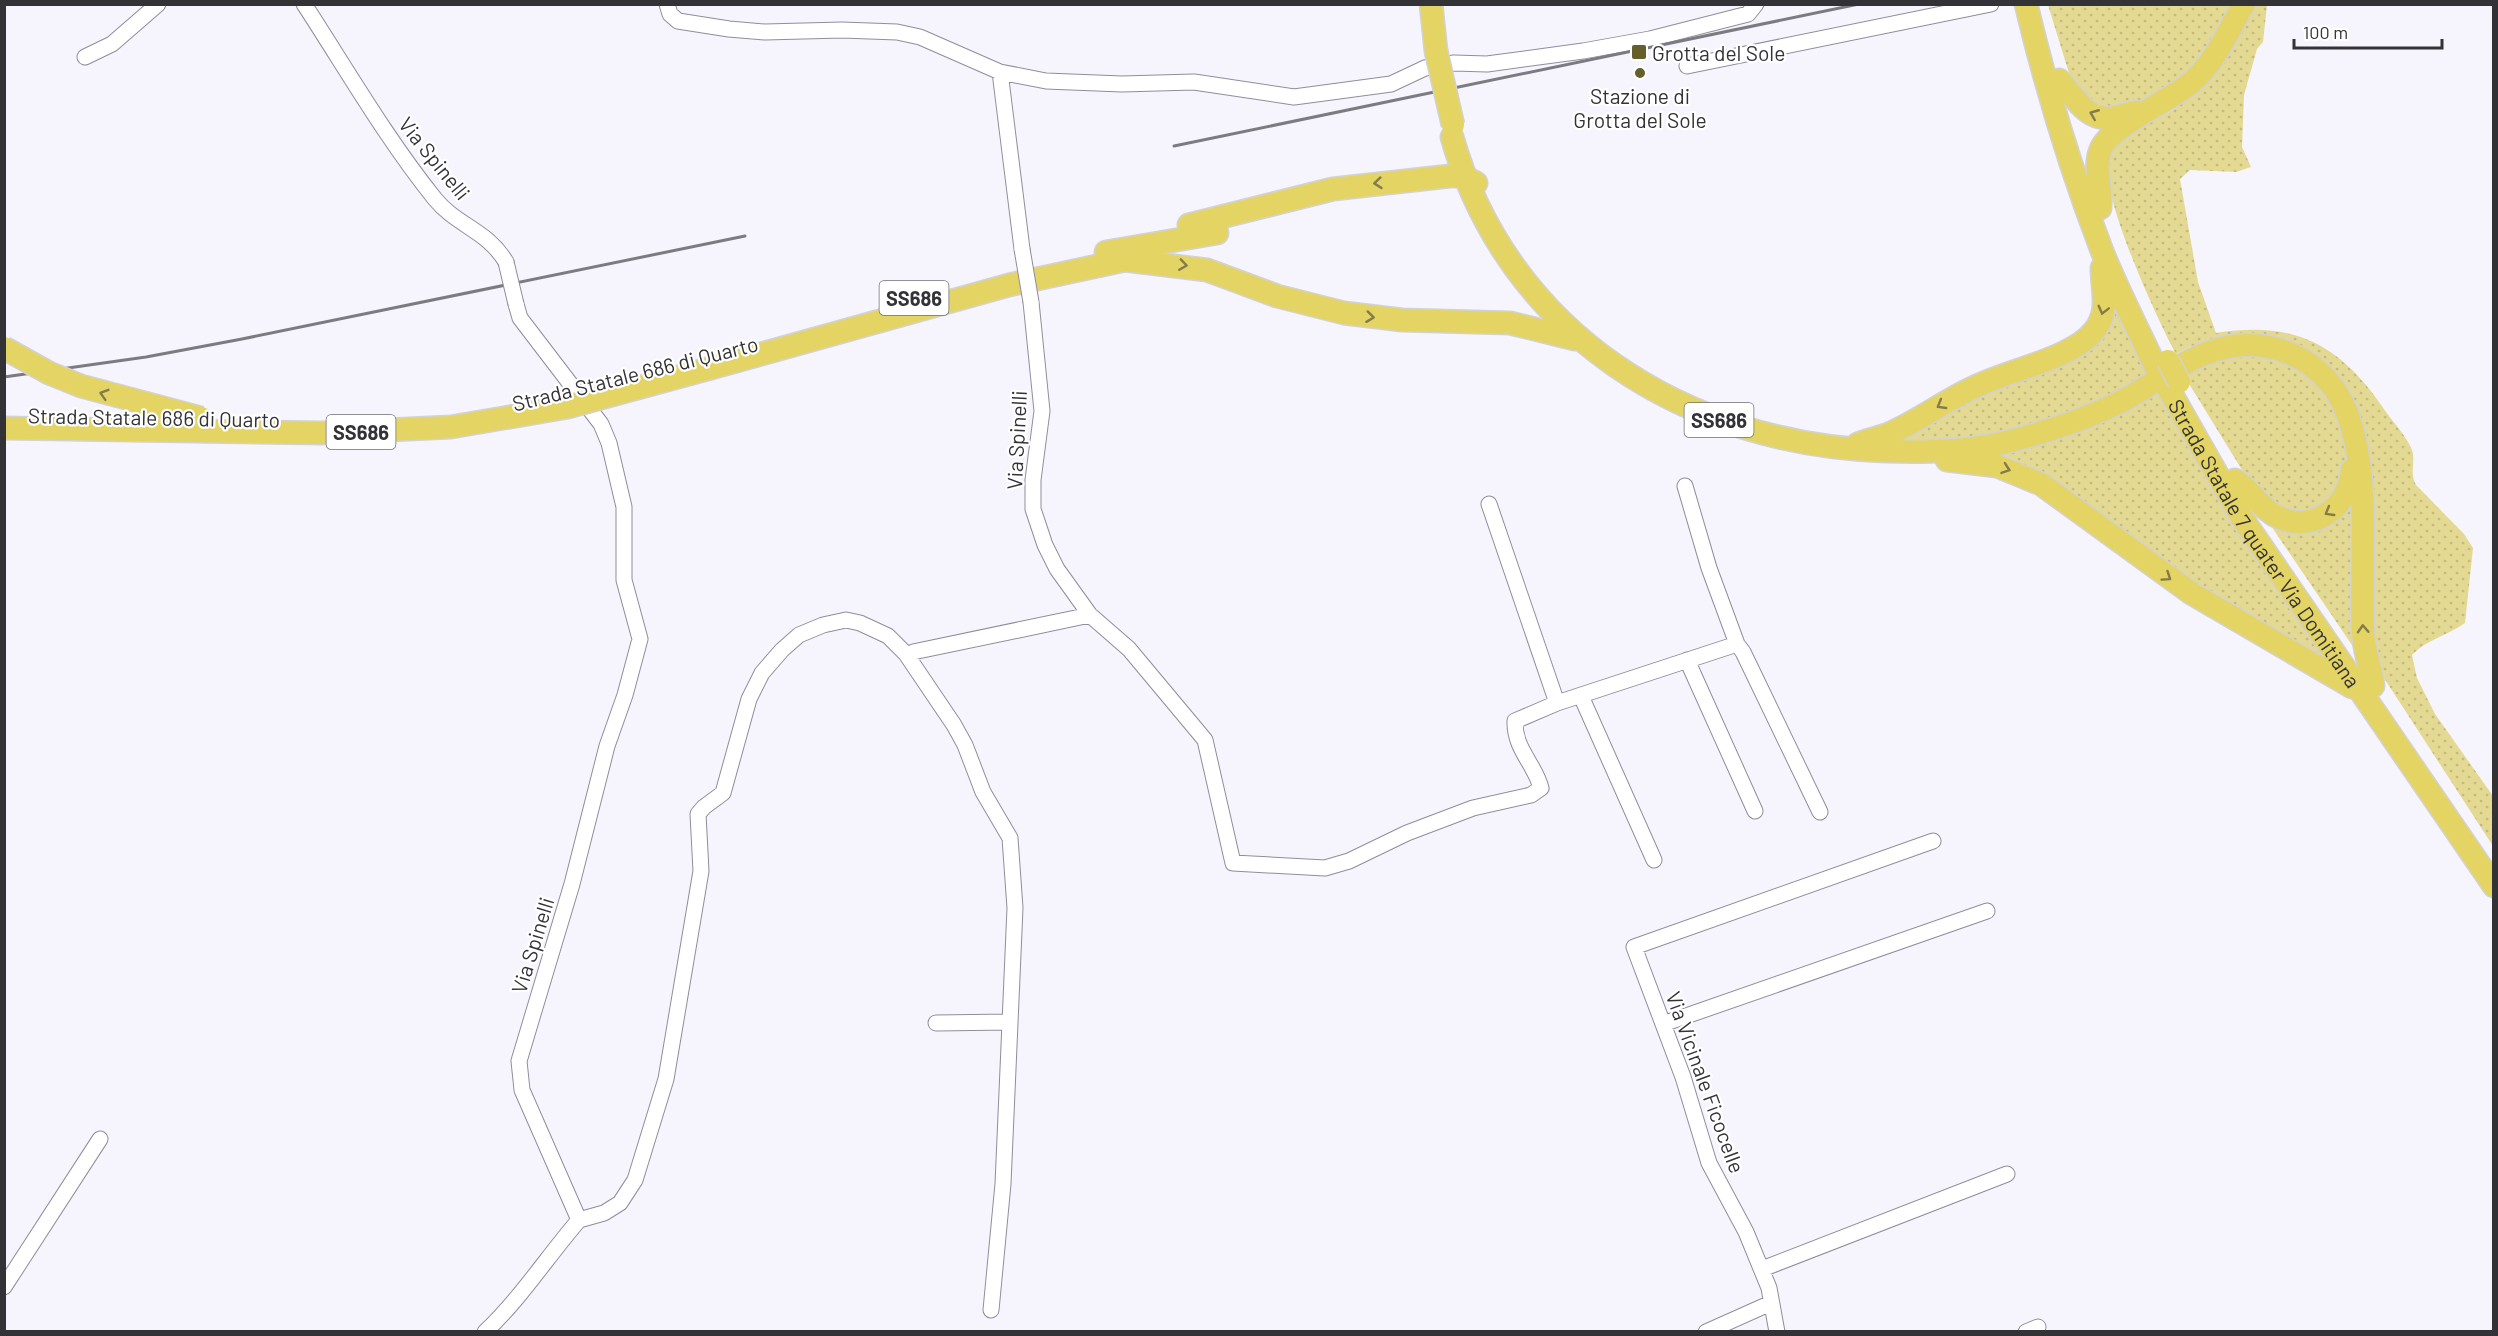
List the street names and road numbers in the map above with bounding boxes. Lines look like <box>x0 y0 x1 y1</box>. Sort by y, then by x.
street label: Via Spinelli <box>394 112 476 204</box>
road number: SS686 <box>880 281 948 315</box>
street label: Strada Statale 686 di Quarto <box>510 330 760 416</box>
street label: Via Spinelli <box>1001 390 1031 490</box>
street label: Strada Statale 7 quater Via Domitiana <box>2164 394 2367 692</box>
street label: Strada Statale 686 di Quarto <box>28 402 280 432</box>
road number: SS686 <box>1684 403 1754 437</box>
road number: SS686 <box>326 415 395 449</box>
street label: Via Spinelli <box>506 894 558 996</box>
street label: Via Vicinale Ficocelle <box>1662 988 1750 1176</box>

